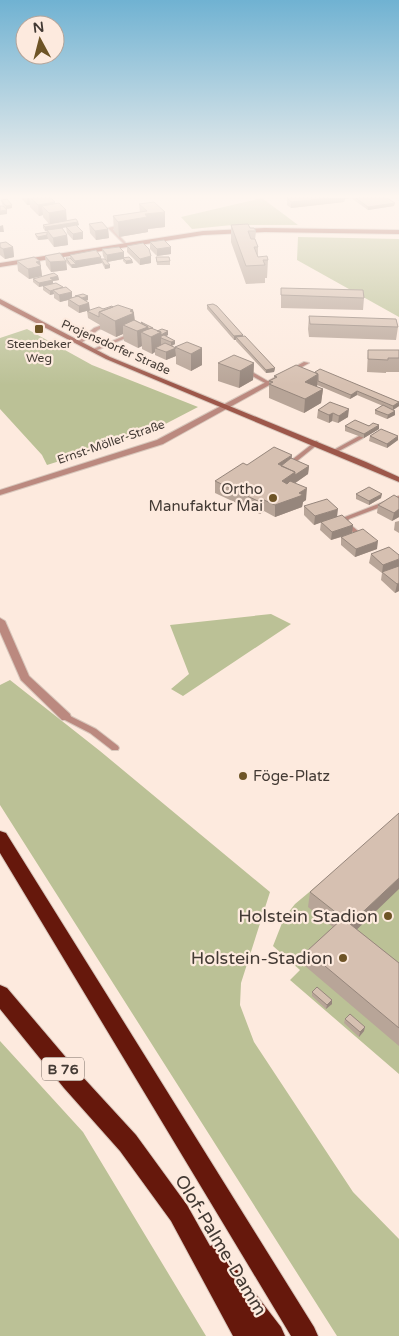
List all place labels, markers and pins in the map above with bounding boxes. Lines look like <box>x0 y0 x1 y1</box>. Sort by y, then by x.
marker: Steenbeker Weg <box>33 323 45 335</box>
place label: Steenbeker Weg <box>7 337 72 365</box>
place label: Ortho Manufaktur Mai <box>149 480 263 515</box>
marker: Ortho Manufaktur Mai <box>267 492 279 504</box>
place label: Föge-Platz <box>253 767 330 785</box>
marker: Föge-Platz <box>237 770 249 782</box>
place label: Holstein Stadion <box>238 905 378 927</box>
marker: Holstein Stadion <box>382 910 394 922</box>
place label: Holstein-Stadion <box>191 947 333 969</box>
marker: Holstein-Stadion <box>337 952 349 964</box>

